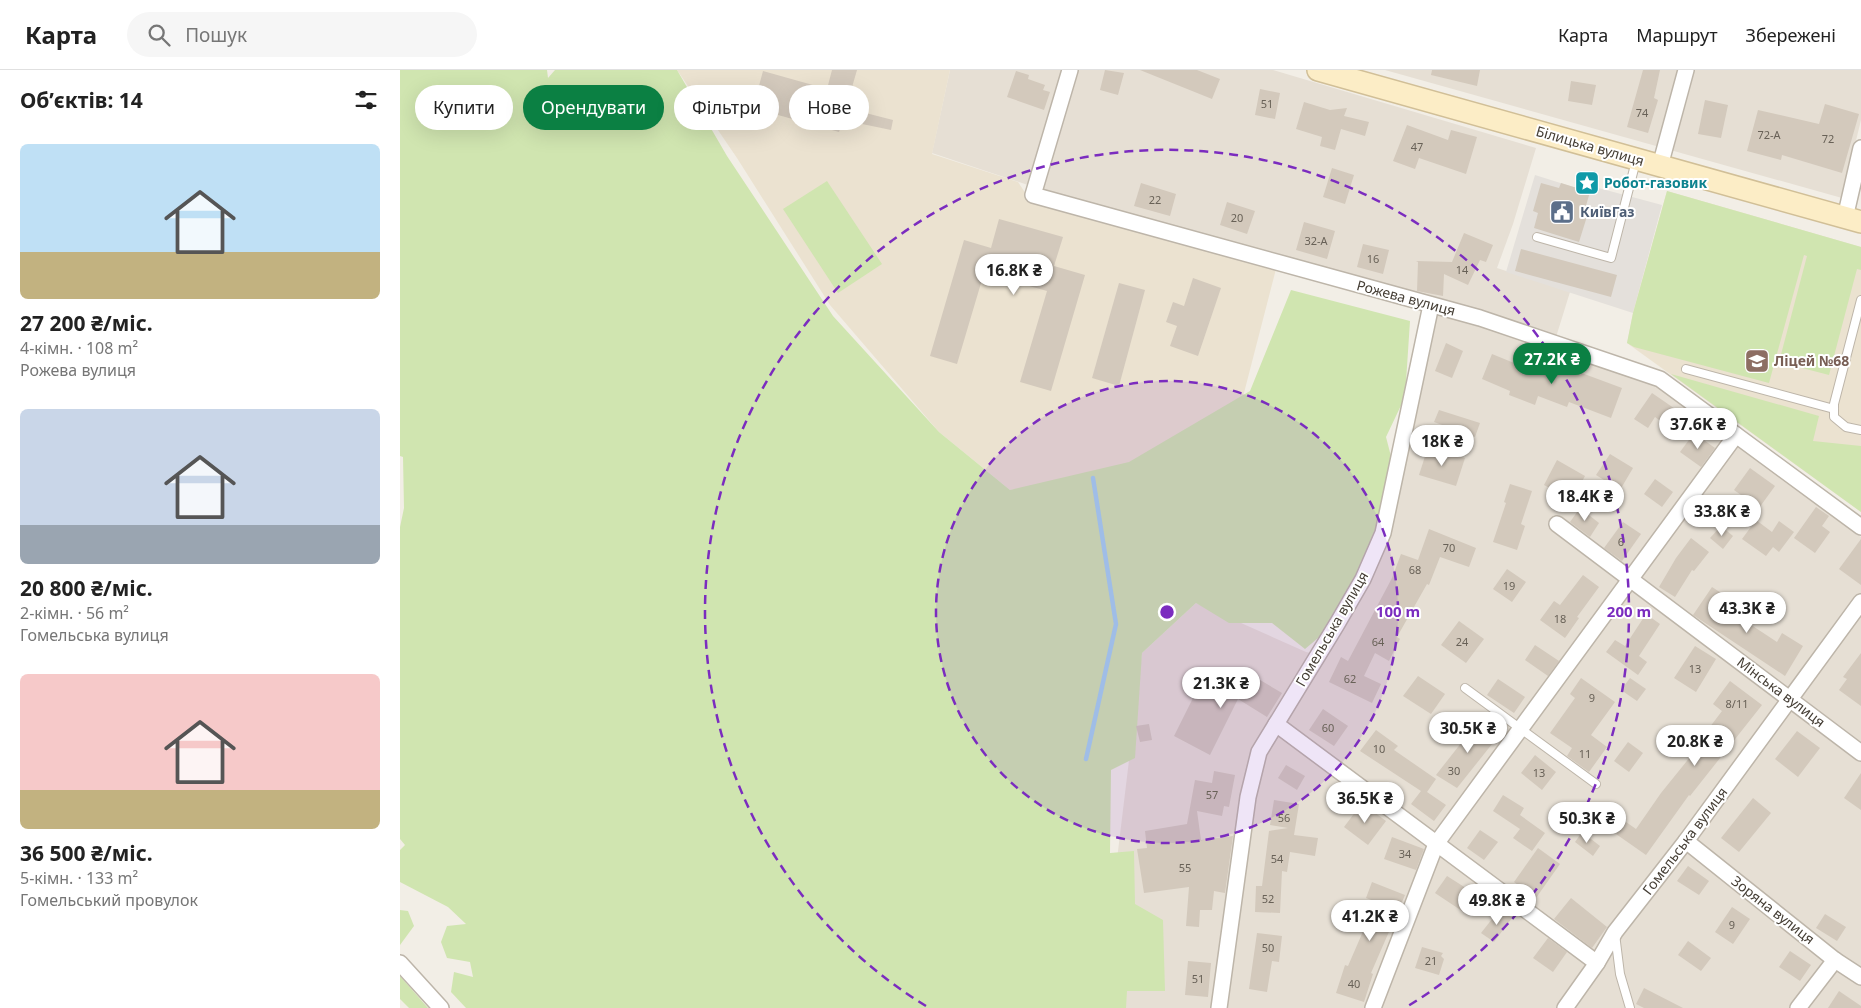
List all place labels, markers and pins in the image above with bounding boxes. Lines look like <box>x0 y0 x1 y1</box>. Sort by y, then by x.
place icon: Робот-газовик <box>1574 170 1600 196</box>
place label: Робот-газовик <box>1604 173 1708 192</box>
public building icon: КиївГаз <box>1549 199 1575 225</box>
place label: КиївГаз <box>1580 202 1635 221</box>
pin: 16.8K ₴ <box>968 254 1060 296</box>
pin: 27.2K ₴ <box>1506 342 1598 385</box>
school or university icon: Ліцей №68 <box>1744 348 1770 374</box>
place label: Ліцей №68 <box>1774 351 1849 370</box>
pin: 37.6K ₴ <box>1652 408 1744 450</box>
pin: 18K ₴ <box>1407 424 1477 467</box>
pin: 18.4K ₴ <box>1539 480 1631 522</box>
pin: 33.8K ₴ <box>1676 494 1768 537</box>
pin: 43.3K ₴ <box>1701 592 1793 634</box>
centre of rings <box>1158 603 1176 621</box>
pin: 21.3K ₴ <box>1175 666 1267 709</box>
pin: 30.5K ₴ <box>1422 712 1514 754</box>
pin: 20.8K ₴ <box>1649 724 1741 767</box>
pin: 36.5K ₴ <box>1319 782 1411 824</box>
pin: 50.3K ₴ <box>1541 802 1633 844</box>
pin: 49.8K ₴ <box>1451 884 1543 926</box>
pin: 41.2K ₴ <box>1324 900 1416 942</box>

